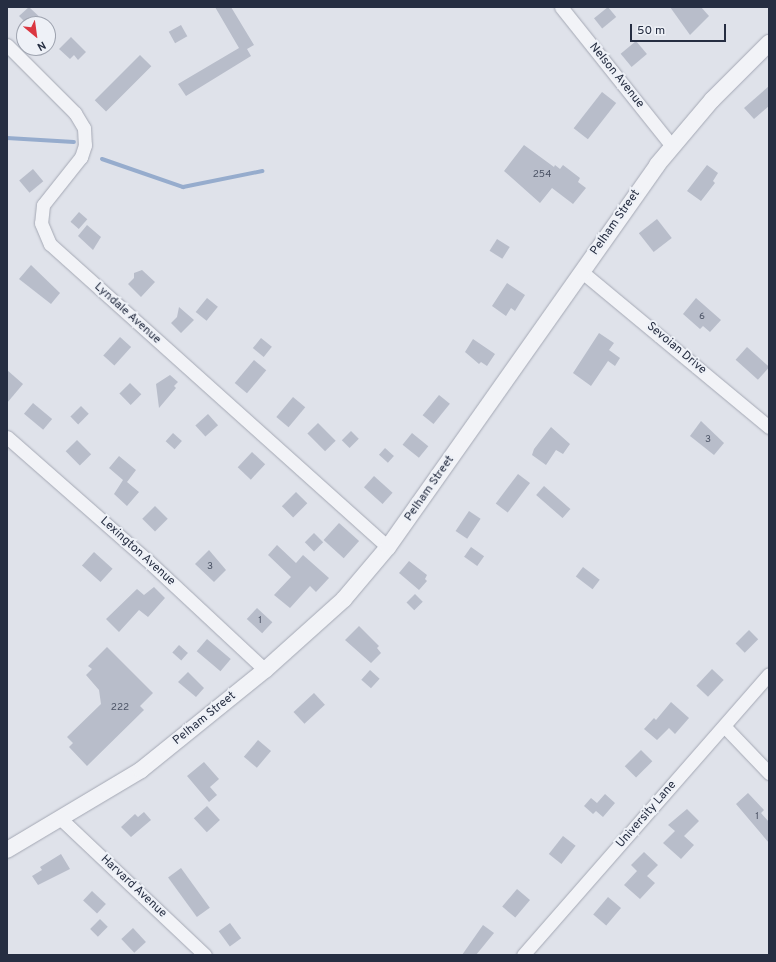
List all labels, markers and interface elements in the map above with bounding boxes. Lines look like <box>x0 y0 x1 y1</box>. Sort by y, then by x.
north arrow <box>16 16 56 56</box>
scale bar <box>632 16 728 42</box>
text: 50 m <box>637 23 665 39</box>
text: N <box>34 38 48 54</box>
street label: Nelson Avenue <box>585 40 647 112</box>
house number: 254 <box>533 169 551 181</box>
street label: Pelham Street <box>588 188 644 258</box>
street label: Lyndale Avenue <box>91 280 163 348</box>
house number: 6 <box>699 311 705 323</box>
street label: Sevoian Drive <box>643 320 709 378</box>
house number: 3 <box>705 434 711 446</box>
street label: Pelham Street <box>402 454 458 524</box>
street label: Lexington Avenue <box>96 514 178 590</box>
house number: 3 <box>207 561 213 573</box>
house number: 1 <box>258 615 262 627</box>
street label: Pelham Street <box>171 689 239 749</box>
house number: 222 <box>111 702 129 714</box>
street label: University Lane <box>614 779 680 851</box>
house number: 1 <box>755 811 759 823</box>
street label: Harvard Avenue <box>97 853 169 921</box>

